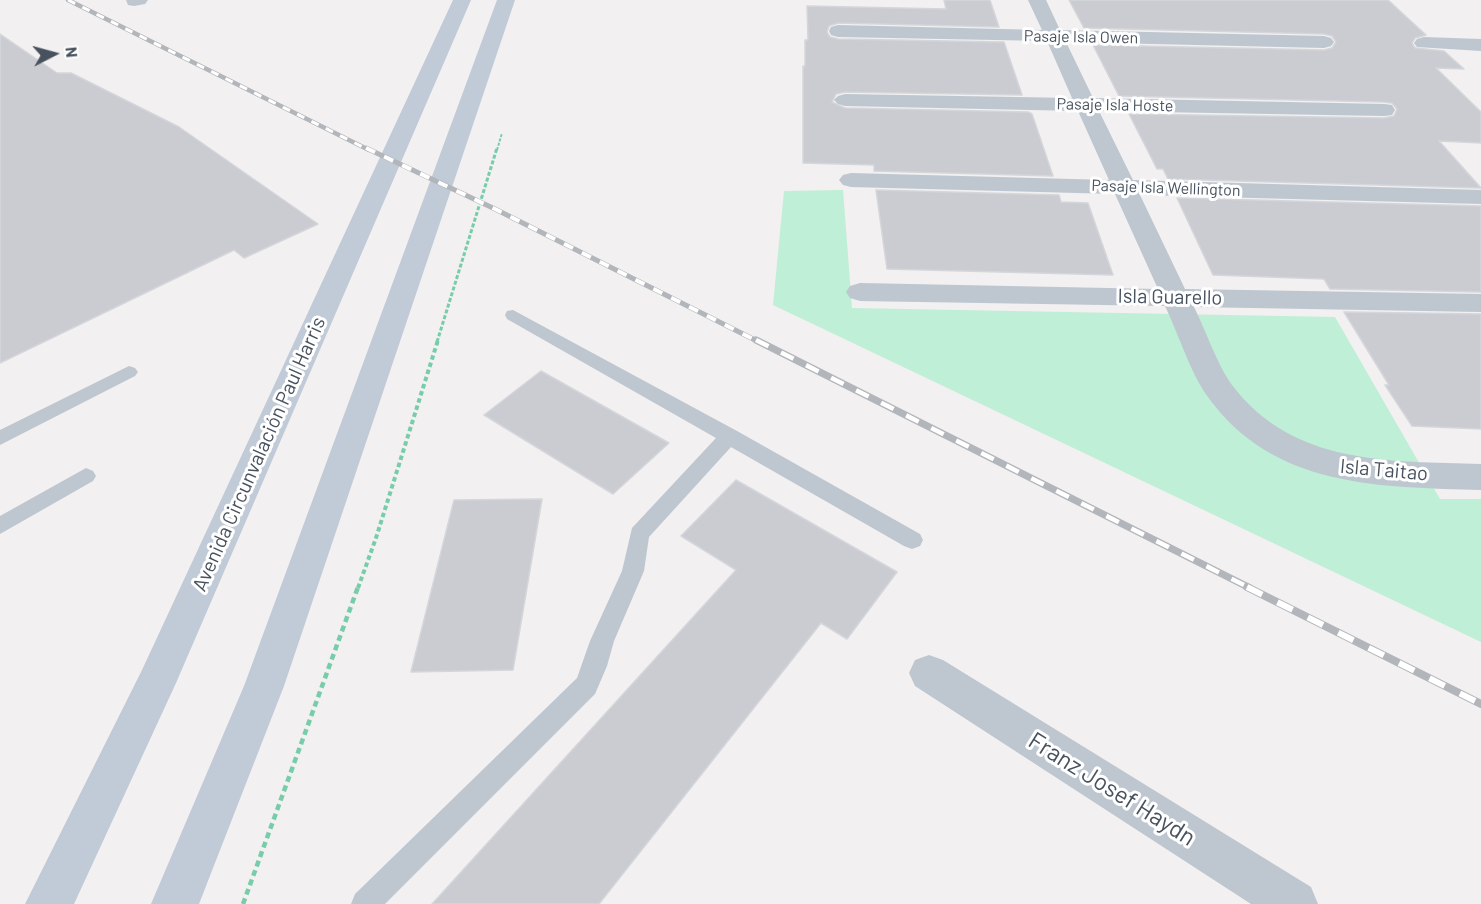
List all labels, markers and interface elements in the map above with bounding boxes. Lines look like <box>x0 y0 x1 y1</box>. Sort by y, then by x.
north arrow <box>24 24 84 84</box>
street label: Pasaje Isla Owen <box>1024 26 1138 48</box>
text: N <box>62 46 82 58</box>
street label: Pasaje Isla Hoste <box>1056 94 1174 116</box>
street label: Pasaje Isla Wellington <box>1091 176 1241 200</box>
street label: Isla Guarello <box>1117 284 1223 310</box>
street label: Avenida Circunvalación Paul Harris <box>187 313 331 595</box>
street label: Isla Taitao <box>1339 454 1429 486</box>
street label: Franz Josef Haydn <box>1023 726 1201 852</box>

